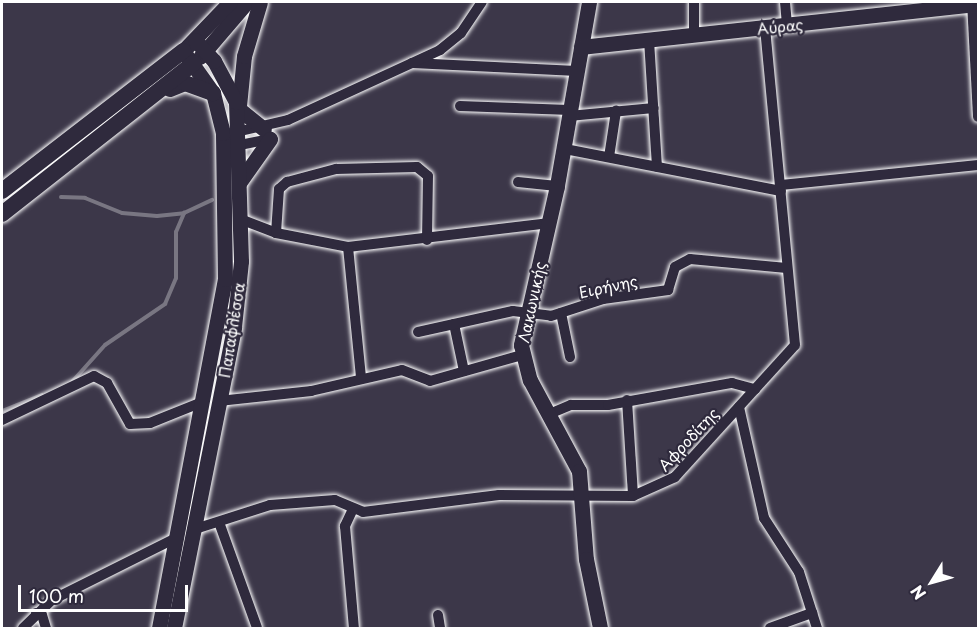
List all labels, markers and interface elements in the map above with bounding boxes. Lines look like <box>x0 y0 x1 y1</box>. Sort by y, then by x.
street label: Αύρας <box>756 15 804 37</box>
street label: Λακωνικής <box>514 260 548 344</box>
street label: Ειρήνης <box>577 271 639 301</box>
street label: Παπαφλέσσα <box>215 281 247 379</box>
street label: Αφροδίτης <box>654 404 722 474</box>
north arrow <box>902 552 962 612</box>
scale bar <box>21 573 190 611</box>
text: N <box>904 581 931 605</box>
text: 100 m <box>29 582 84 609</box>

